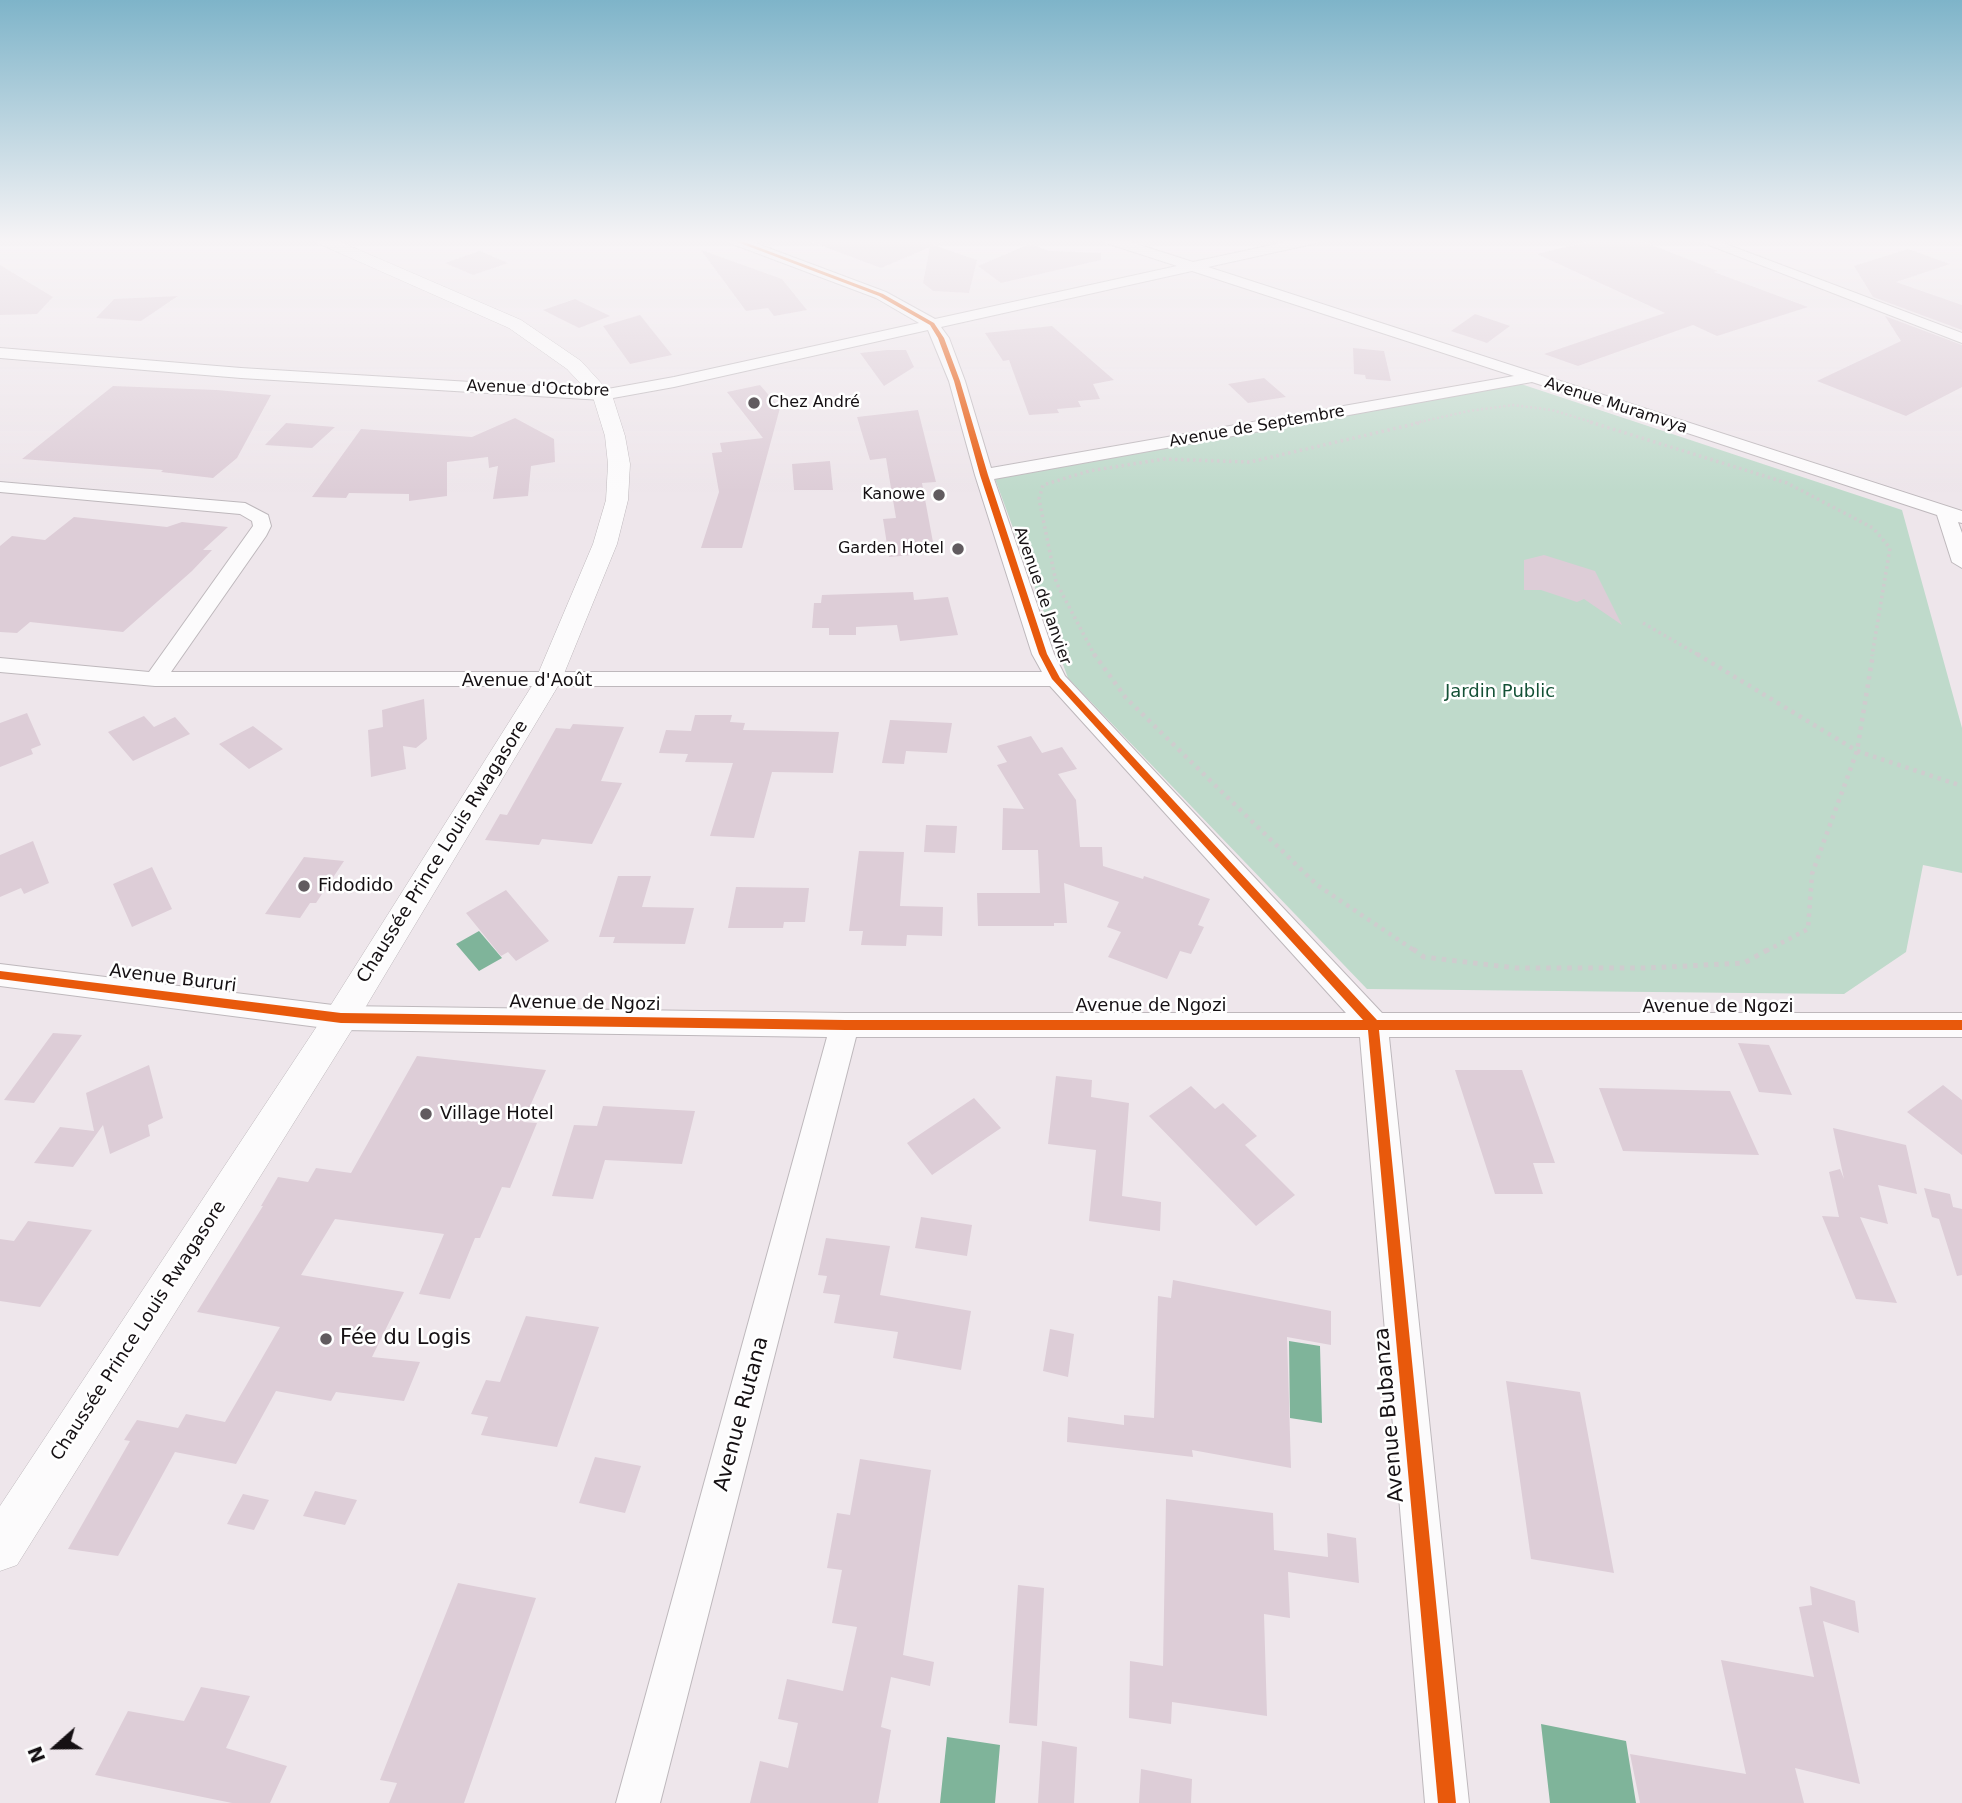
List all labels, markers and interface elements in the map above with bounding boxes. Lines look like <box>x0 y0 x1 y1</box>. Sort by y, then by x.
street label: Avenue Muramvya <box>1542 374 1690 438</box>
street label: Avenue d'Octobre <box>466 377 610 401</box>
place label: Chez André <box>768 393 860 413</box>
marker: Chez André <box>746 395 762 411</box>
street label: Avenue de Septembre <box>1168 402 1346 452</box>
place label: Kanowe <box>862 485 925 505</box>
marker: Kanowe <box>931 487 947 503</box>
street label: Avenue de Janvier <box>1009 525 1075 667</box>
place label: Garden Hotel <box>838 539 944 559</box>
marker: Garden Hotel <box>950 541 966 557</box>
street label: Avenue d'Août <box>462 670 592 692</box>
park label: Jardin Public <box>1445 681 1555 703</box>
street label: Chaussée Prince Louis Rwagasore <box>353 717 533 987</box>
place label: Fidodido <box>318 875 393 897</box>
marker: Fidodido <box>296 878 312 894</box>
street label: Avenue Bururi <box>108 961 238 997</box>
street label: Avenue de Ngozi <box>509 992 661 1016</box>
street label: Avenue de Ngozi <box>1075 995 1227 1017</box>
street label: Avenue de Ngozi <box>1642 996 1794 1018</box>
place label: Village Hotel <box>440 1103 554 1125</box>
marker: Village Hotel <box>418 1106 434 1122</box>
street label: Chaussée Prince Louis Rwagasore <box>47 1197 231 1465</box>
place label: Fée du Logis <box>340 1326 471 1352</box>
street label: Avenue Bubanza <box>1370 1326 1410 1504</box>
marker: Fée du Logis <box>318 1331 334 1347</box>
street label: Avenue Rutana <box>709 1334 775 1494</box>
north arrow <box>21 1712 91 1782</box>
text: N <box>23 1743 50 1766</box>

